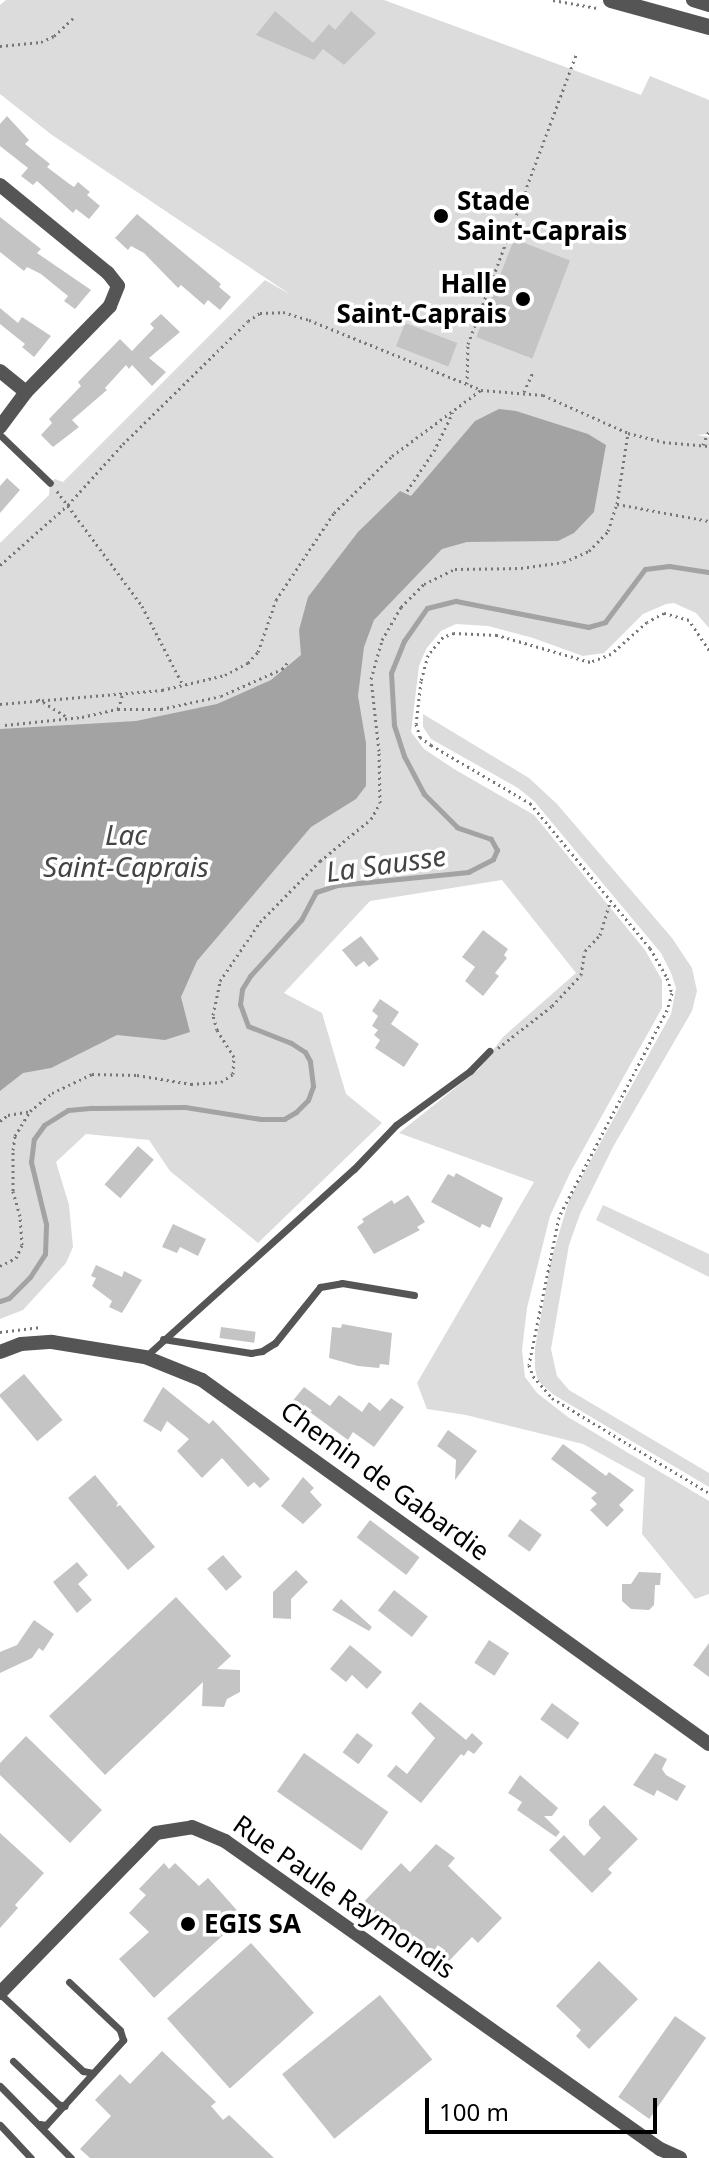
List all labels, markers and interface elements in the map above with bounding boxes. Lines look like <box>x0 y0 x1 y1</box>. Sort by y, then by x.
place label: Stade Saint-Caprais <box>457 185 627 246</box>
marker: Stade Saint-Caprais <box>432 207 450 225</box>
place label: Halle Saint-Caprais <box>337 268 507 330</box>
marker: Halle Saint-Caprais <box>514 290 532 308</box>
water label: Lac Saint-Caprais <box>43 817 209 883</box>
water label: La Sausse <box>324 838 448 888</box>
street label: Chemin de Gabardie <box>275 1395 495 1567</box>
street label: Rue Paule Raymondis <box>227 1809 461 1985</box>
place label: EGIS SA <box>204 1908 301 1940</box>
marker: EGIS SA <box>179 1915 197 1933</box>
scale bar <box>429 2082 661 2132</box>
text: 100 m <box>439 2095 509 2128</box>

